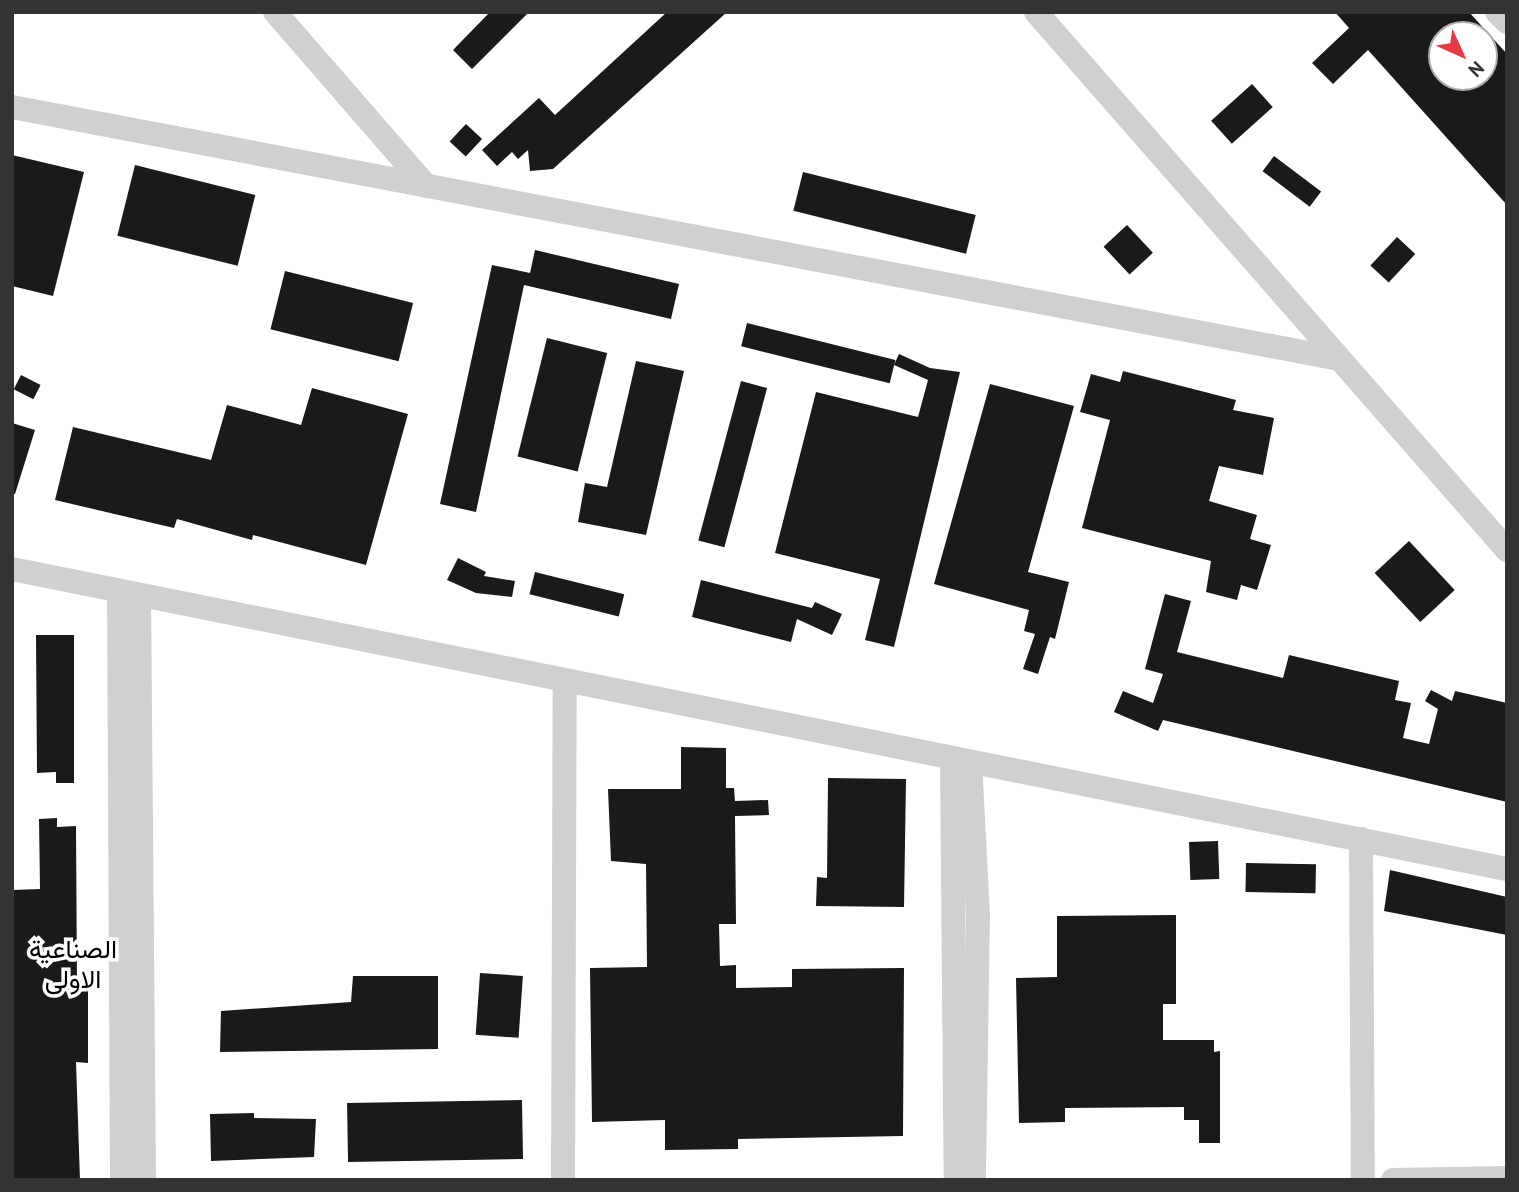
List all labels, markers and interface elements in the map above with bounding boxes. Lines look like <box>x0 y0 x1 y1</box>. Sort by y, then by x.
north arrow <box>1428 21 1498 91</box>
text: N <box>1464 57 1489 82</box>
district label: الصناعية الاولى <box>29 933 117 995</box>

